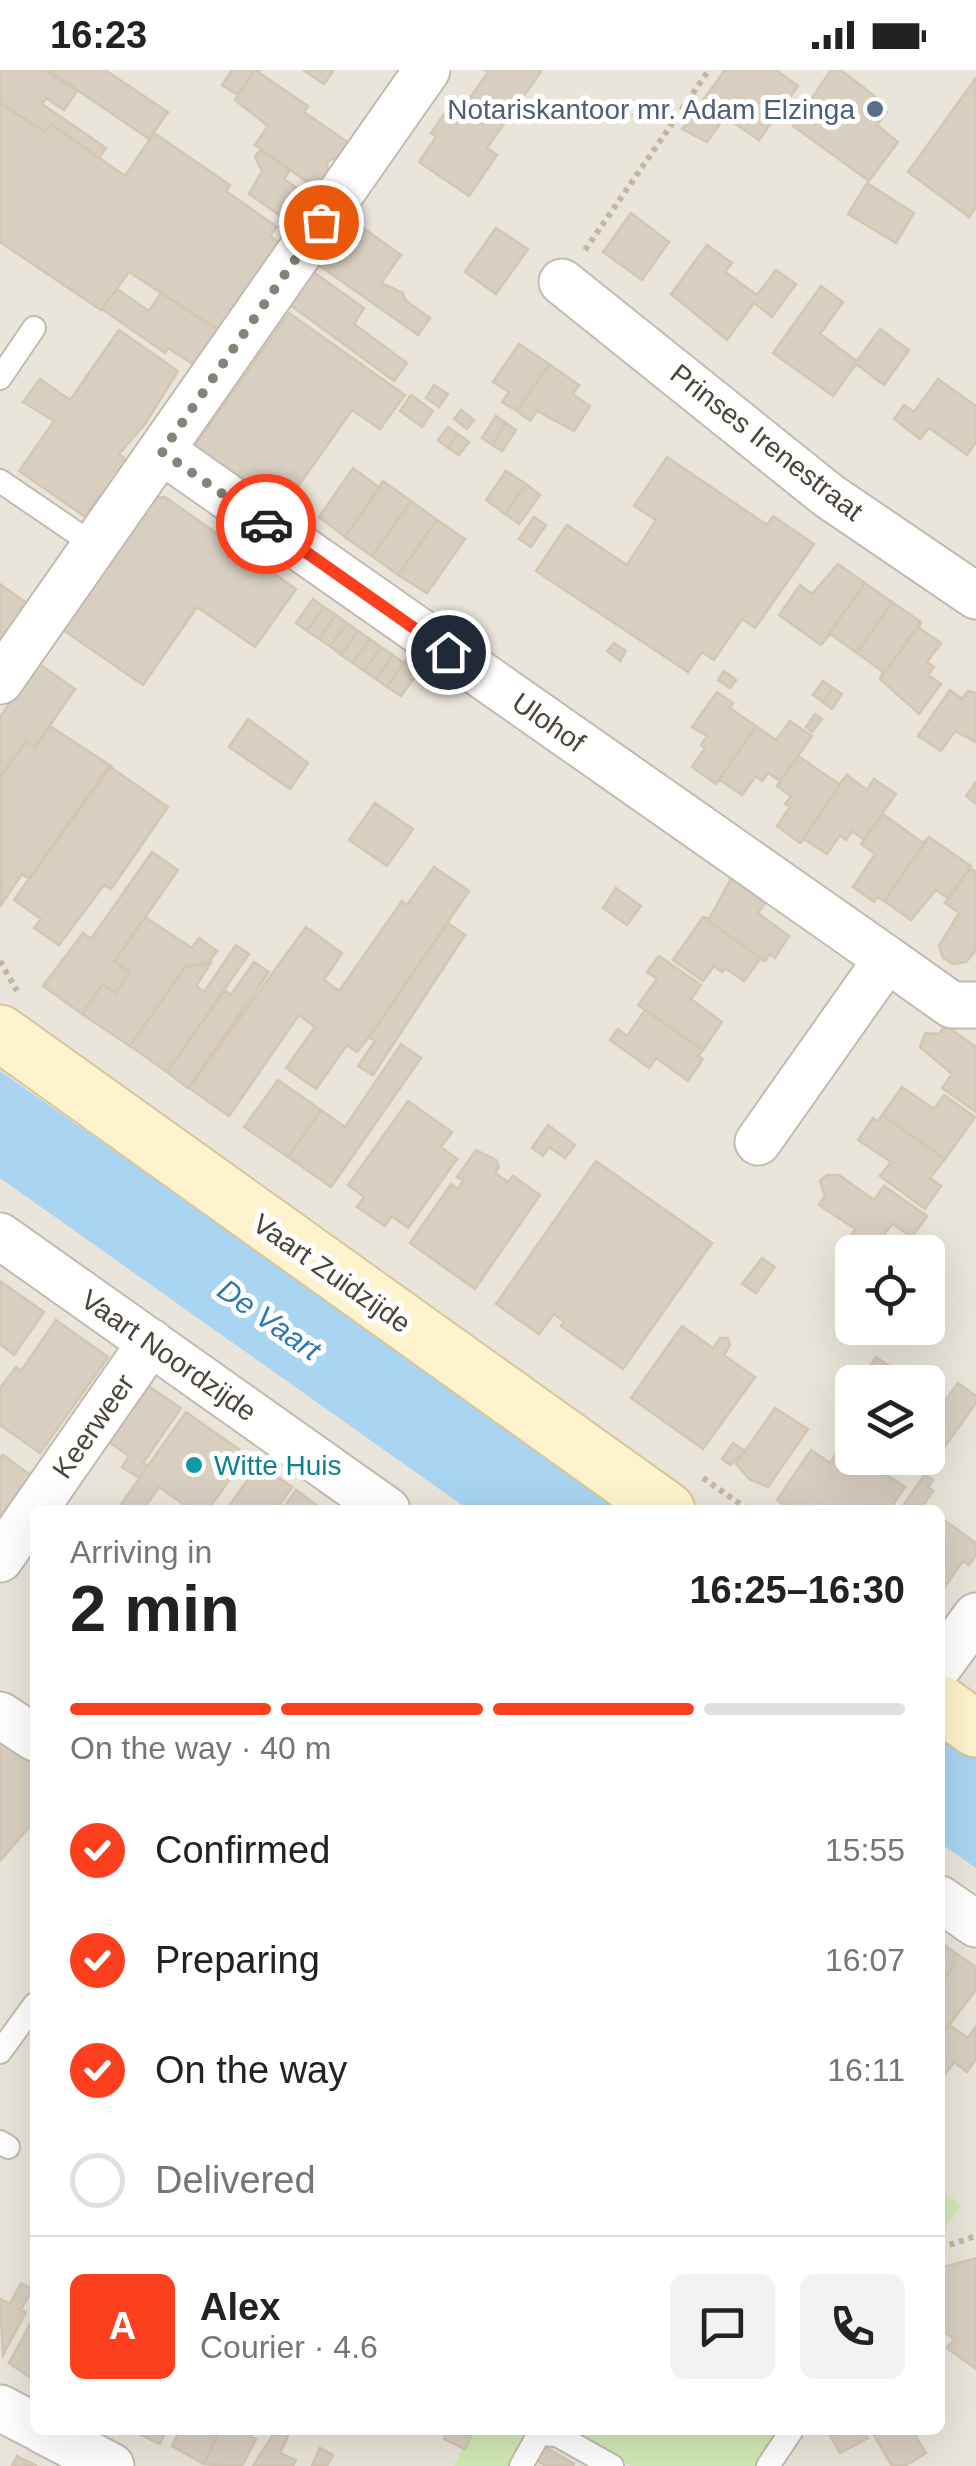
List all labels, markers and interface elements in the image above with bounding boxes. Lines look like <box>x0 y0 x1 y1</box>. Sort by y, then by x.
text: 16:23 <box>50 14 147 56</box>
place label: Notariskantoor mr. Adam Elzinga <box>447 94 855 125</box>
marker: Notariskantoor mr. Adam Elzinga <box>864 98 886 120</box>
pin <box>279 180 364 265</box>
icon: bag <box>294 195 349 250</box>
street label: Prinses Irenestraat <box>665 358 869 527</box>
courier <box>216 474 316 574</box>
icon: car <box>239 497 294 552</box>
pin <box>406 610 491 695</box>
icon: home <box>421 625 476 680</box>
street label: Ulohof <box>507 687 591 758</box>
street label: Vaart Zuidzijde <box>247 1208 416 1339</box>
map controls <box>835 1235 945 1475</box>
button: locate <box>835 1235 945 1345</box>
water label: De Vaart <box>212 1272 328 1368</box>
street label: Vaart Noordzijde <box>75 1283 262 1427</box>
button: layers <box>835 1365 945 1475</box>
street label: Keerweer <box>46 1368 140 1484</box>
place label: Witte Huis <box>214 1450 342 1481</box>
marker: Witte Huis <box>183 1454 205 1476</box>
text: Arriving in <box>70 1534 212 1570</box>
text: 16:25–16:30 <box>689 1569 905 1611</box>
text: 2 min <box>70 1572 240 1645</box>
text: On the way · 40 m <box>70 1730 331 1766</box>
icon: check <box>70 1823 125 1878</box>
text: Confirmed <box>155 1829 330 1871</box>
text: 15:55 <box>825 1832 905 1868</box>
icon: check <box>70 1933 125 1988</box>
text: Preparing <box>155 1939 320 1981</box>
text: 16:07 <box>825 1942 905 1978</box>
icon: check <box>70 2043 125 2098</box>
text: On the way <box>155 2049 347 2091</box>
text: 16:11 <box>827 2052 905 2088</box>
text: Delivered <box>155 2159 316 2201</box>
button: chat <box>670 2274 775 2379</box>
button: phone <box>800 2274 905 2379</box>
text: Alex <box>200 2286 280 2328</box>
text: A <box>109 2305 136 2347</box>
text: Courier · 4.6 <box>200 2329 378 2365</box>

